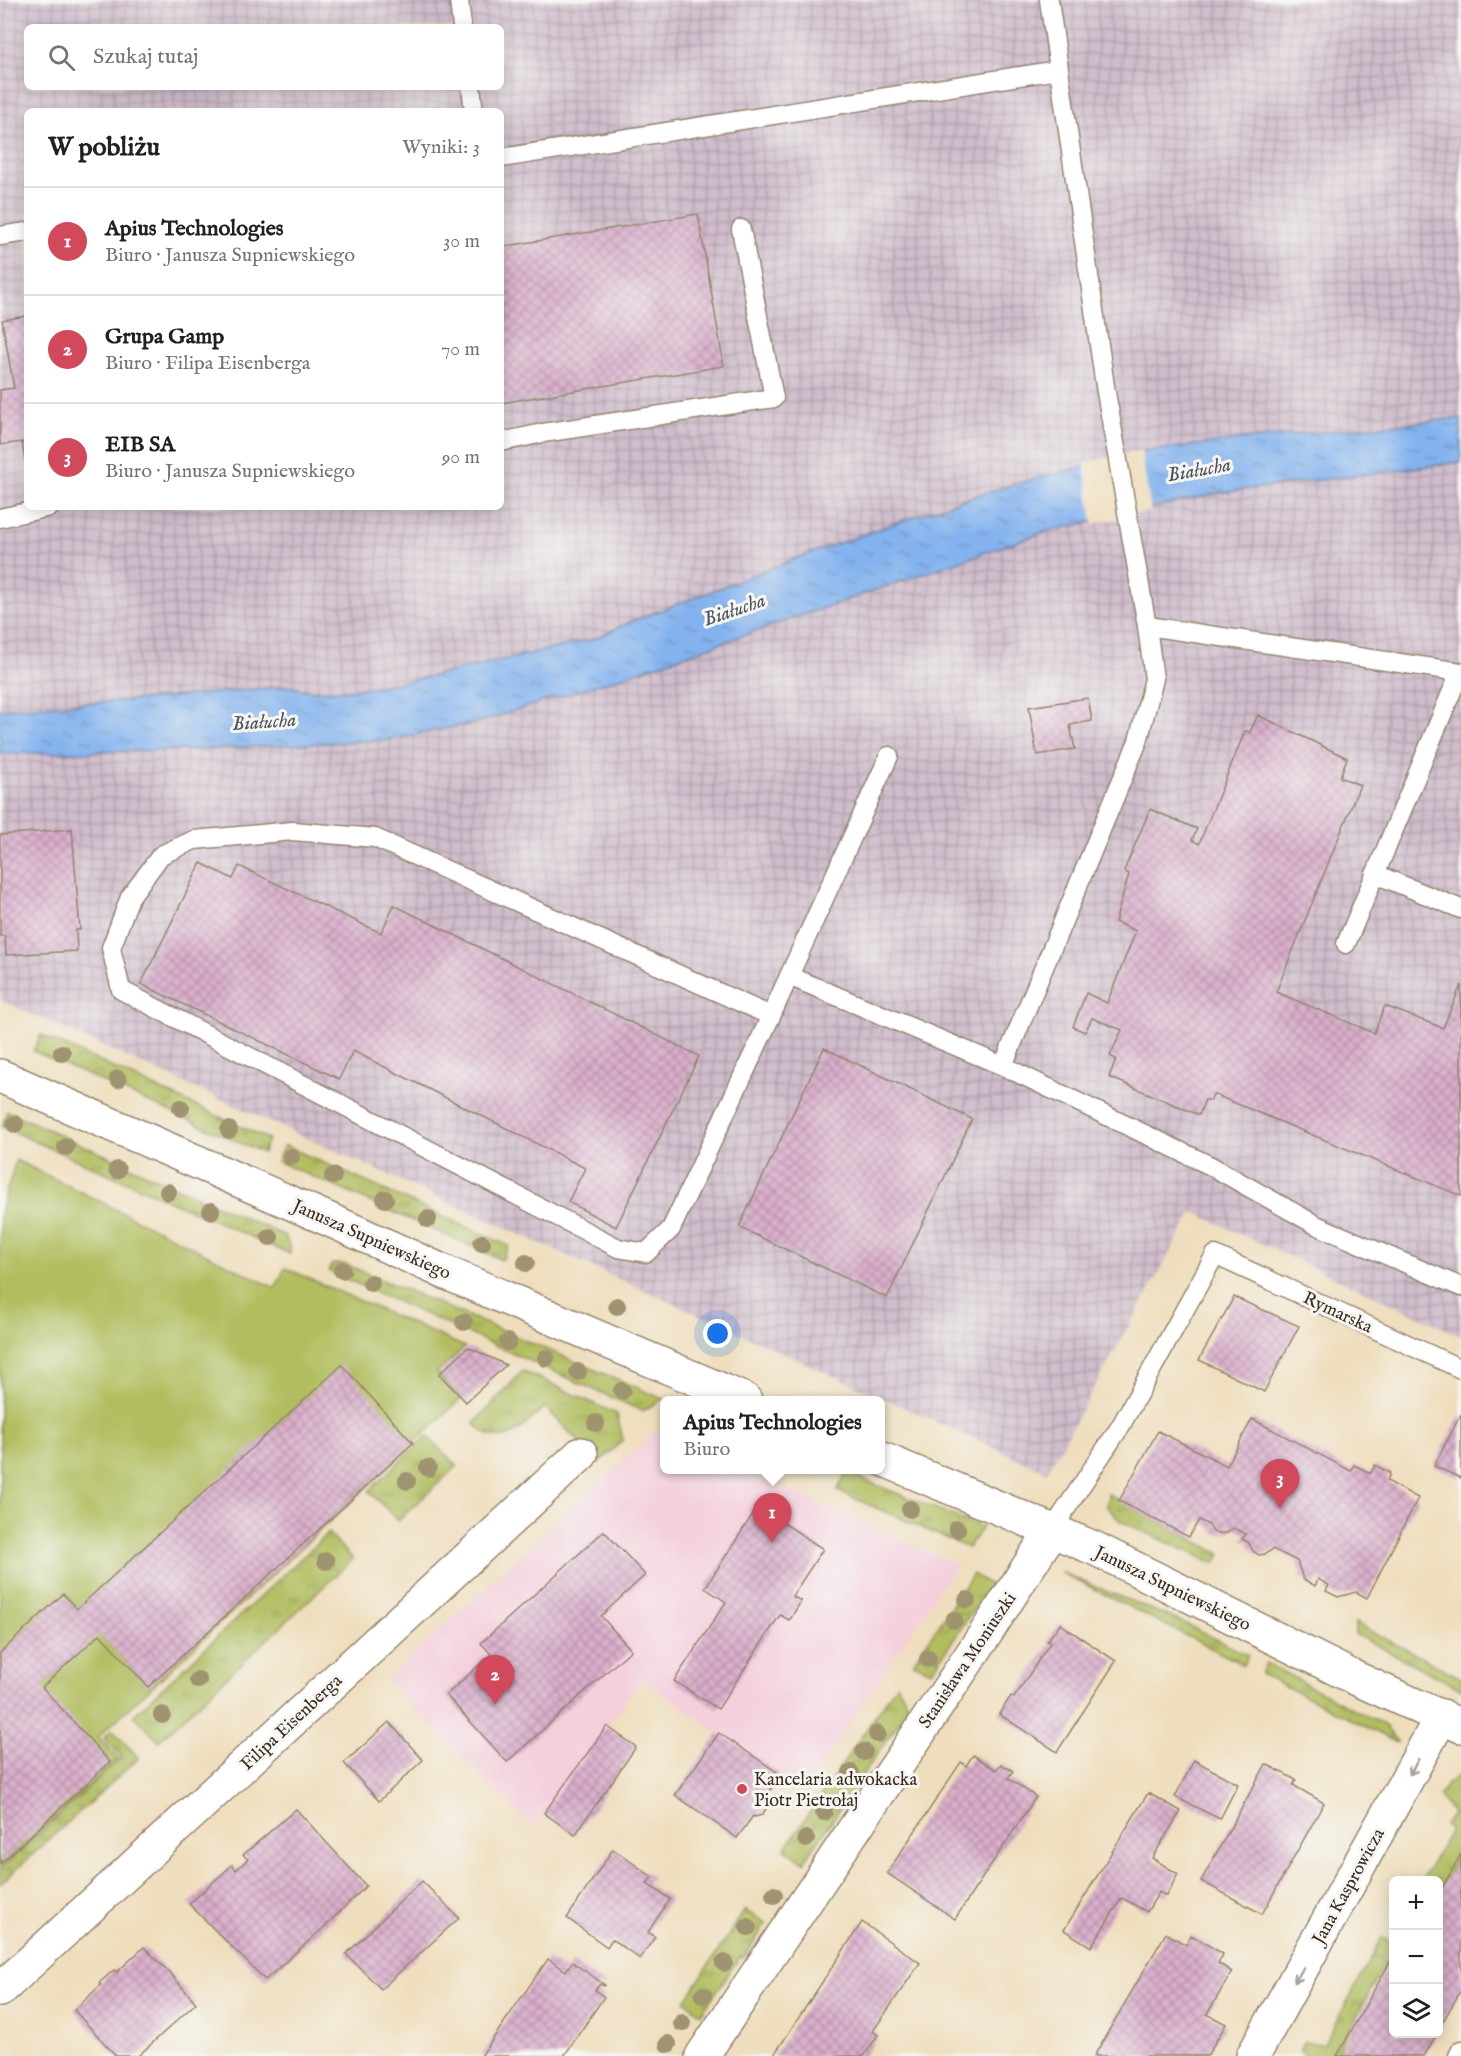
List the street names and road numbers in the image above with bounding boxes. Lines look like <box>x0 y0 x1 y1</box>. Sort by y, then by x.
street label: Janusza Supniewskiego <box>287 1194 454 1286</box>
street label: Rymarska <box>1299 1287 1376 1339</box>
street label: Janusza Supniewskiego <box>1089 1541 1254 1637</box>
street label: Stanisława Moniuszki <box>914 1588 1022 1733</box>
street label: Filipa Eisenberga <box>236 1670 348 1776</box>
street label: Jana Kasprowicza <box>1307 1824 1391 1951</box>

